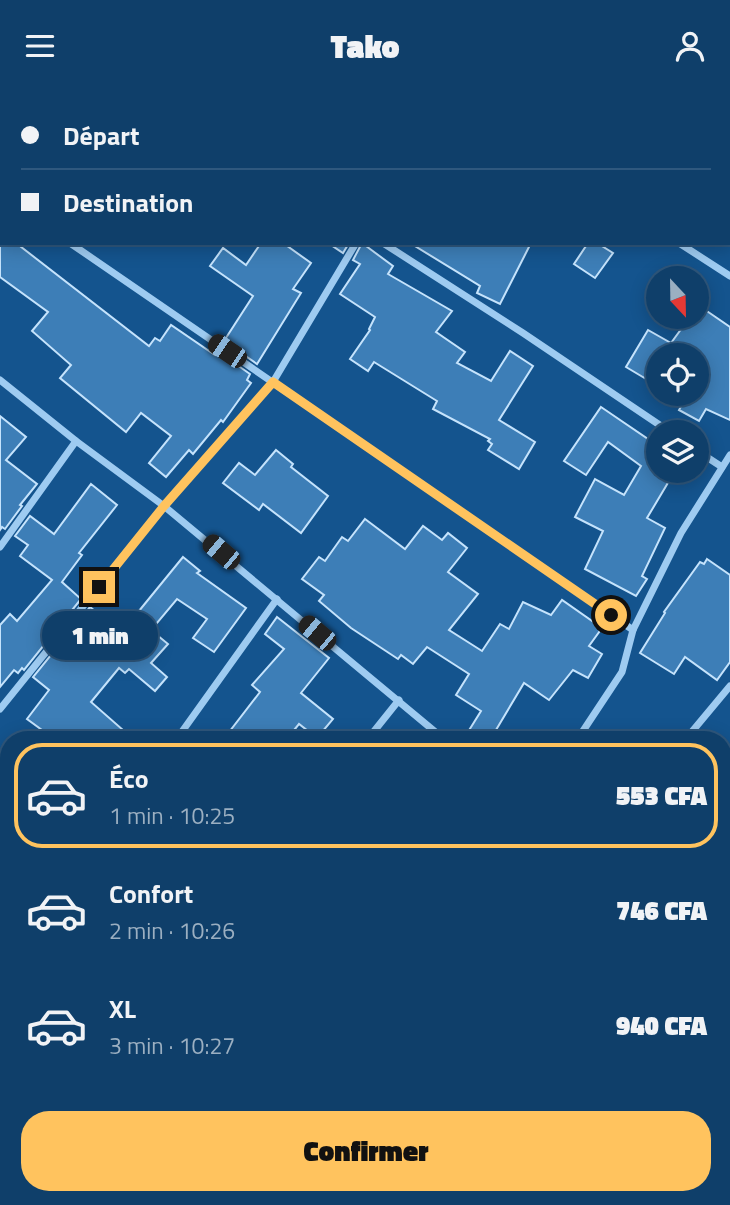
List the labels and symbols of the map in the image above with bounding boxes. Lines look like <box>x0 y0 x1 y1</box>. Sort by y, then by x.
north arrow <box>646 266 709 329</box>
car <box>204 331 251 371</box>
car <box>199 530 244 574</box>
route end <box>83 571 115 603</box>
route start <box>595 599 627 631</box>
callout: 1 min <box>41 611 157 661</box>
car <box>295 611 340 655</box>

